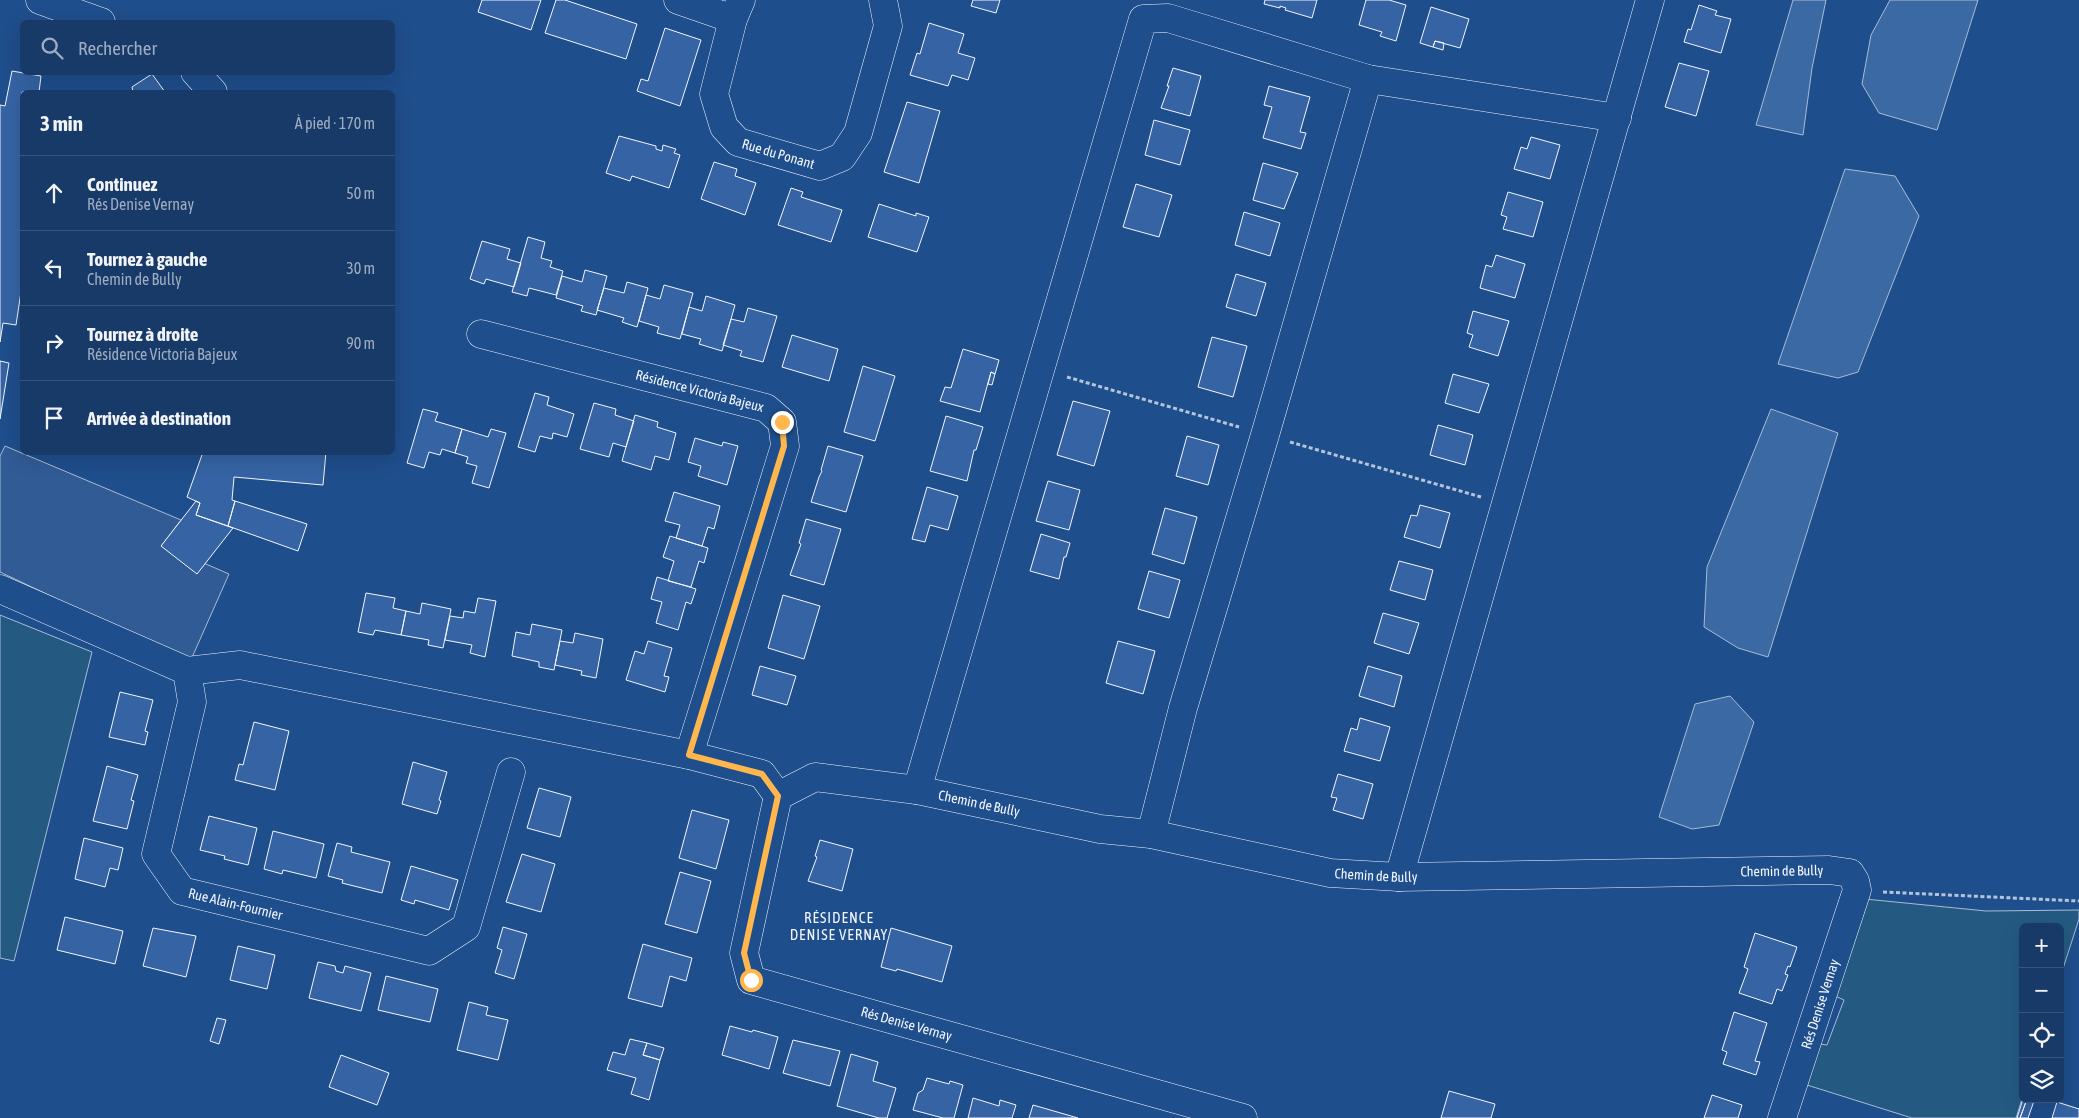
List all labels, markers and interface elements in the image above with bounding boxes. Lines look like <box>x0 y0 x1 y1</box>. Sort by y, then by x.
search box <box>20 20 395 75</box>
icon: search <box>38 34 66 62</box>
text: Rechercher <box>78 37 157 59</box>
text: 3 min <box>40 111 83 135</box>
text: À pied · 170 m <box>295 114 375 132</box>
street label: Rue du Ponant <box>740 136 816 172</box>
text: Continuez <box>87 173 157 195</box>
icon: ahead <box>40 179 68 207</box>
text: 50 m <box>346 184 375 202</box>
text: Rés Denise Vernay <box>87 195 194 213</box>
text: Tournez à gauche <box>87 248 207 270</box>
icon: left <box>40 254 68 282</box>
text: 30 m <box>346 259 375 277</box>
text: Chemin de Bully <box>87 270 182 288</box>
text: Tournez à droite <box>87 323 198 345</box>
icon: right <box>40 329 68 357</box>
text: 90 m <box>346 334 375 352</box>
text: Résidence Victoria Bajeux <box>87 345 237 363</box>
street label: Résidence Victoria Bajeux <box>634 367 766 415</box>
icon: arrive <box>40 404 68 432</box>
text: Arrivée à destination <box>87 407 231 429</box>
route end <box>771 411 794 434</box>
street label: Chemin de Bully <box>937 787 1022 820</box>
street label: Chemin de Bully <box>1740 862 1824 879</box>
street label: Chemin de Bully <box>1334 865 1418 885</box>
street label: Rue Alain-Fournier <box>187 885 285 923</box>
district label: RÉSIDENCE DENISE VERNAY <box>790 909 888 943</box>
map controls <box>2019 923 2064 1103</box>
button: + <box>2019 923 2064 968</box>
street label: Rés Denise Vernay <box>1798 957 1842 1051</box>
button: − <box>2019 968 2064 1013</box>
route start <box>740 969 763 992</box>
street label: Rés Denise Vernay <box>859 1003 954 1044</box>
button: locate <box>2019 1013 2064 1058</box>
button: layers <box>2019 1058 2064 1103</box>

